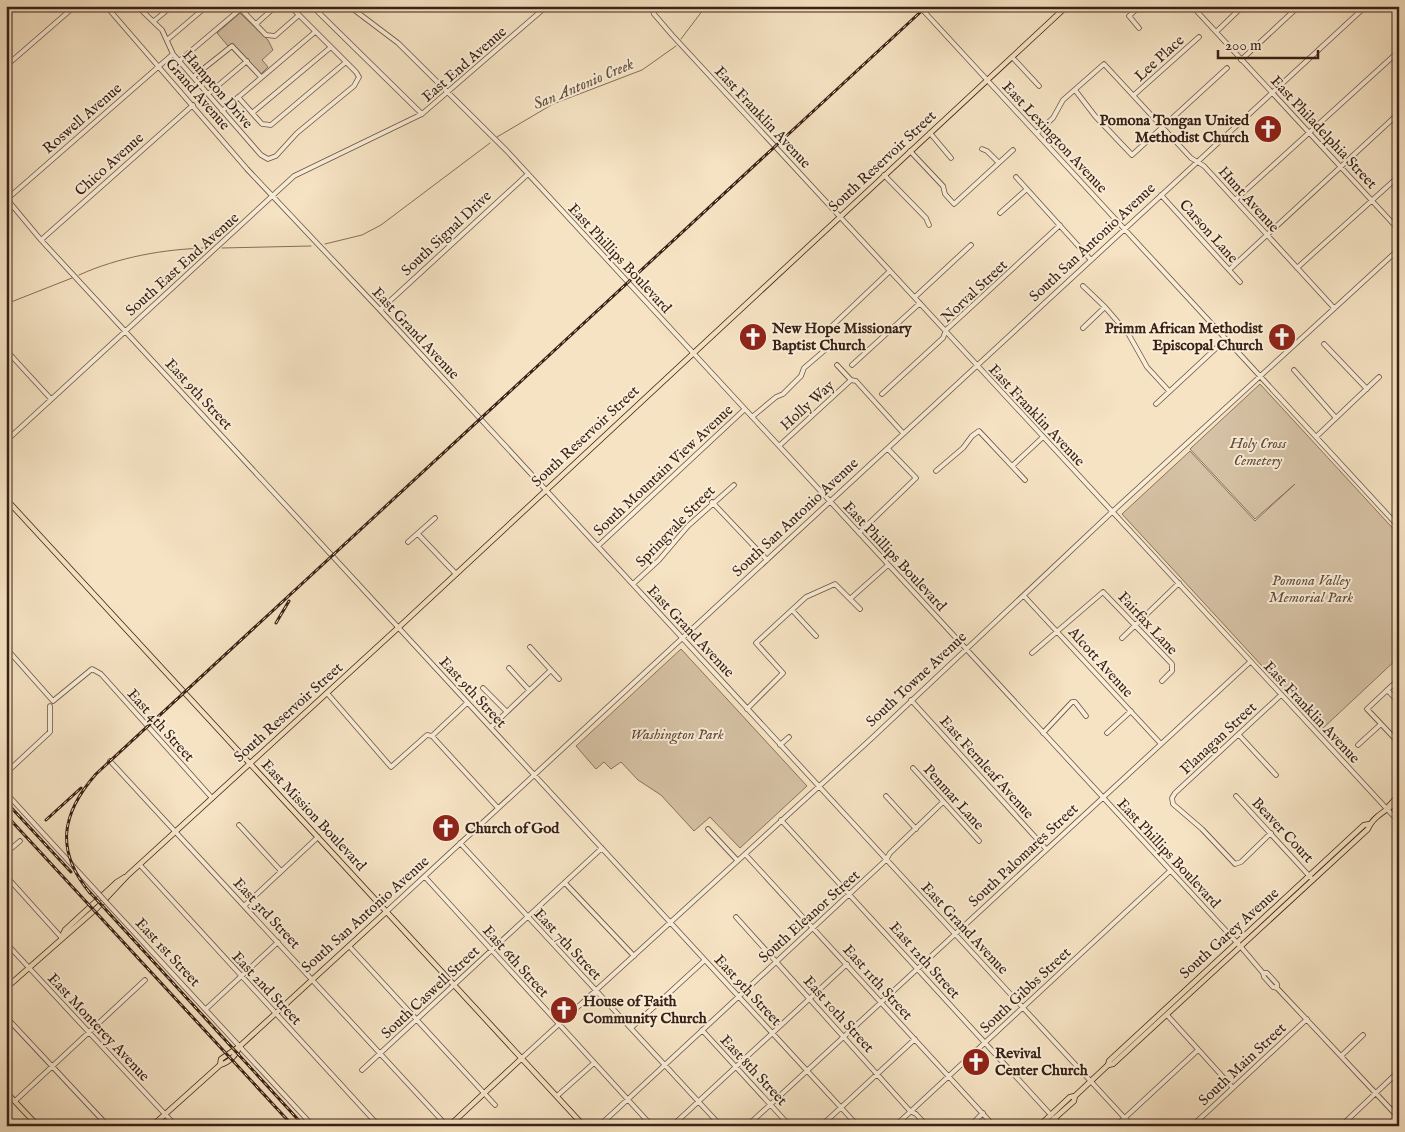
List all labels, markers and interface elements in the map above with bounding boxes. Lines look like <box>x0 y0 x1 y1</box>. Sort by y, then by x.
street label: East End Avenue <box>418 22 511 106</box>
scale bar <box>1218 28 1318 60</box>
street label: Lee Place <box>1131 31 1188 86</box>
text: 200 m <box>1225 36 1262 55</box>
street label: Hampton Drive <box>178 46 257 133</box>
water label: San Antonio Creek <box>530 54 638 115</box>
street label: Grand Avenue <box>161 55 234 134</box>
street label: East Franklin Avenue <box>710 62 815 173</box>
street label: East Philadelphia Street <box>1266 72 1381 193</box>
street label: East Lexington Avenue <box>998 77 1111 197</box>
street label: Roswell Avenue <box>39 79 126 158</box>
street label: South Reservoir Street <box>825 107 940 216</box>
place label: Pomona Tongan United Methodist Church <box>1099 111 1250 147</box>
church icon: Pomona Tongan United Methodist Church <box>1253 114 1283 144</box>
street label: Chico Avenue <box>71 128 148 200</box>
street label: Hunt Avenue <box>1214 162 1283 236</box>
street label: South San Antonio Avenue <box>1025 179 1159 306</box>
street label: South Signal Drive <box>397 187 496 280</box>
street label: Carson Lane <box>1175 196 1242 267</box>
street label: East Phillips Boulevard <box>564 199 676 318</box>
street label: South East End Avenue <box>122 208 243 320</box>
street label: Norval Street <box>937 256 1011 327</box>
street label: East Grand Avenue <box>368 283 463 384</box>
place label: New Hope Missionary Baptist Church <box>771 319 912 355</box>
place label: Primm African Methodist Episcopal Church <box>1105 319 1264 355</box>
church icon: New Hope Missionary Baptist Church <box>738 322 768 352</box>
church icon: Primm African Methodist Episcopal Church <box>1267 322 1297 352</box>
street label: East 9th Street <box>161 355 237 434</box>
street label: East Franklin Avenue <box>984 360 1089 471</box>
street label: Holly Way <box>776 376 839 435</box>
street label: South Reservoir Street <box>528 382 643 491</box>
street label: South Mountain View Avenue <box>590 401 737 540</box>
park label: Holy Cross Cemetery <box>1229 434 1287 470</box>
street label: South San Antonio Avenue <box>728 454 862 581</box>
street label: Springvale Street <box>632 482 719 571</box>
street label: East Phillips Boulevard <box>839 497 951 616</box>
park label: Pomona Valley Memorial Park <box>1269 571 1353 607</box>
street label: East Grand Avenue <box>643 581 738 682</box>
street label: Fairfax Lane <box>1113 588 1182 659</box>
street label: Alcott Avenue <box>1063 622 1137 702</box>
street label: South Towne Avenue <box>862 628 971 731</box>
street label: East 9th Street <box>435 653 511 732</box>
street label: East Franklin Avenue <box>1259 657 1364 768</box>
street label: South Reservoir Street <box>230 658 347 766</box>
street label: East 4th Street <box>123 685 198 766</box>
street label: Flanagan Street <box>1176 698 1261 779</box>
street label: East Fernleaf Avenue <box>935 712 1038 823</box>
park label: Washington Park <box>630 725 724 745</box>
street label: East Mission Boulevard <box>257 756 371 876</box>
street label: Penmar Lane <box>919 760 988 834</box>
street label: East Phillips Boulevard <box>1113 794 1225 913</box>
street label: Beaver Court <box>1248 794 1318 867</box>
street label: South Palomares Street <box>964 800 1082 911</box>
church icon: Church of God <box>431 813 461 843</box>
place label: Church of God <box>465 819 560 838</box>
street label: South San Antonio Avenue <box>297 852 433 977</box>
street label: South Eleanor Street <box>755 866 864 967</box>
street label: East 3rd Street <box>229 874 304 953</box>
street label: East Grand Avenue <box>917 878 1012 979</box>
street label: South Garey Avenue <box>1176 884 1283 983</box>
street label: East 7th Street <box>530 904 606 984</box>
street label: East 1st Street <box>131 914 204 991</box>
street label: East 12th Street <box>885 918 964 1003</box>
street label: East 6th Street <box>478 921 553 1001</box>
street label: East 11th Street <box>839 941 917 1024</box>
street label: South Caswell Street <box>377 942 484 1043</box>
street label: South Gibbs Street <box>976 943 1075 1037</box>
street label: East 2nd Street <box>228 947 306 1029</box>
street label: East 9th Street <box>710 951 786 1030</box>
street label: East Monterey Avenue <box>43 969 154 1086</box>
street label: East 10th Street <box>799 972 878 1057</box>
place label: House of Faith Community Church <box>583 992 708 1028</box>
church icon: House of Faith Community Church <box>549 995 579 1025</box>
street label: South Main Street <box>1195 1019 1290 1110</box>
street label: East 8th Street <box>716 1031 791 1110</box>
place label: Revival Center Church <box>995 1044 1089 1080</box>
church icon: Revival Center Church <box>961 1047 991 1077</box>

